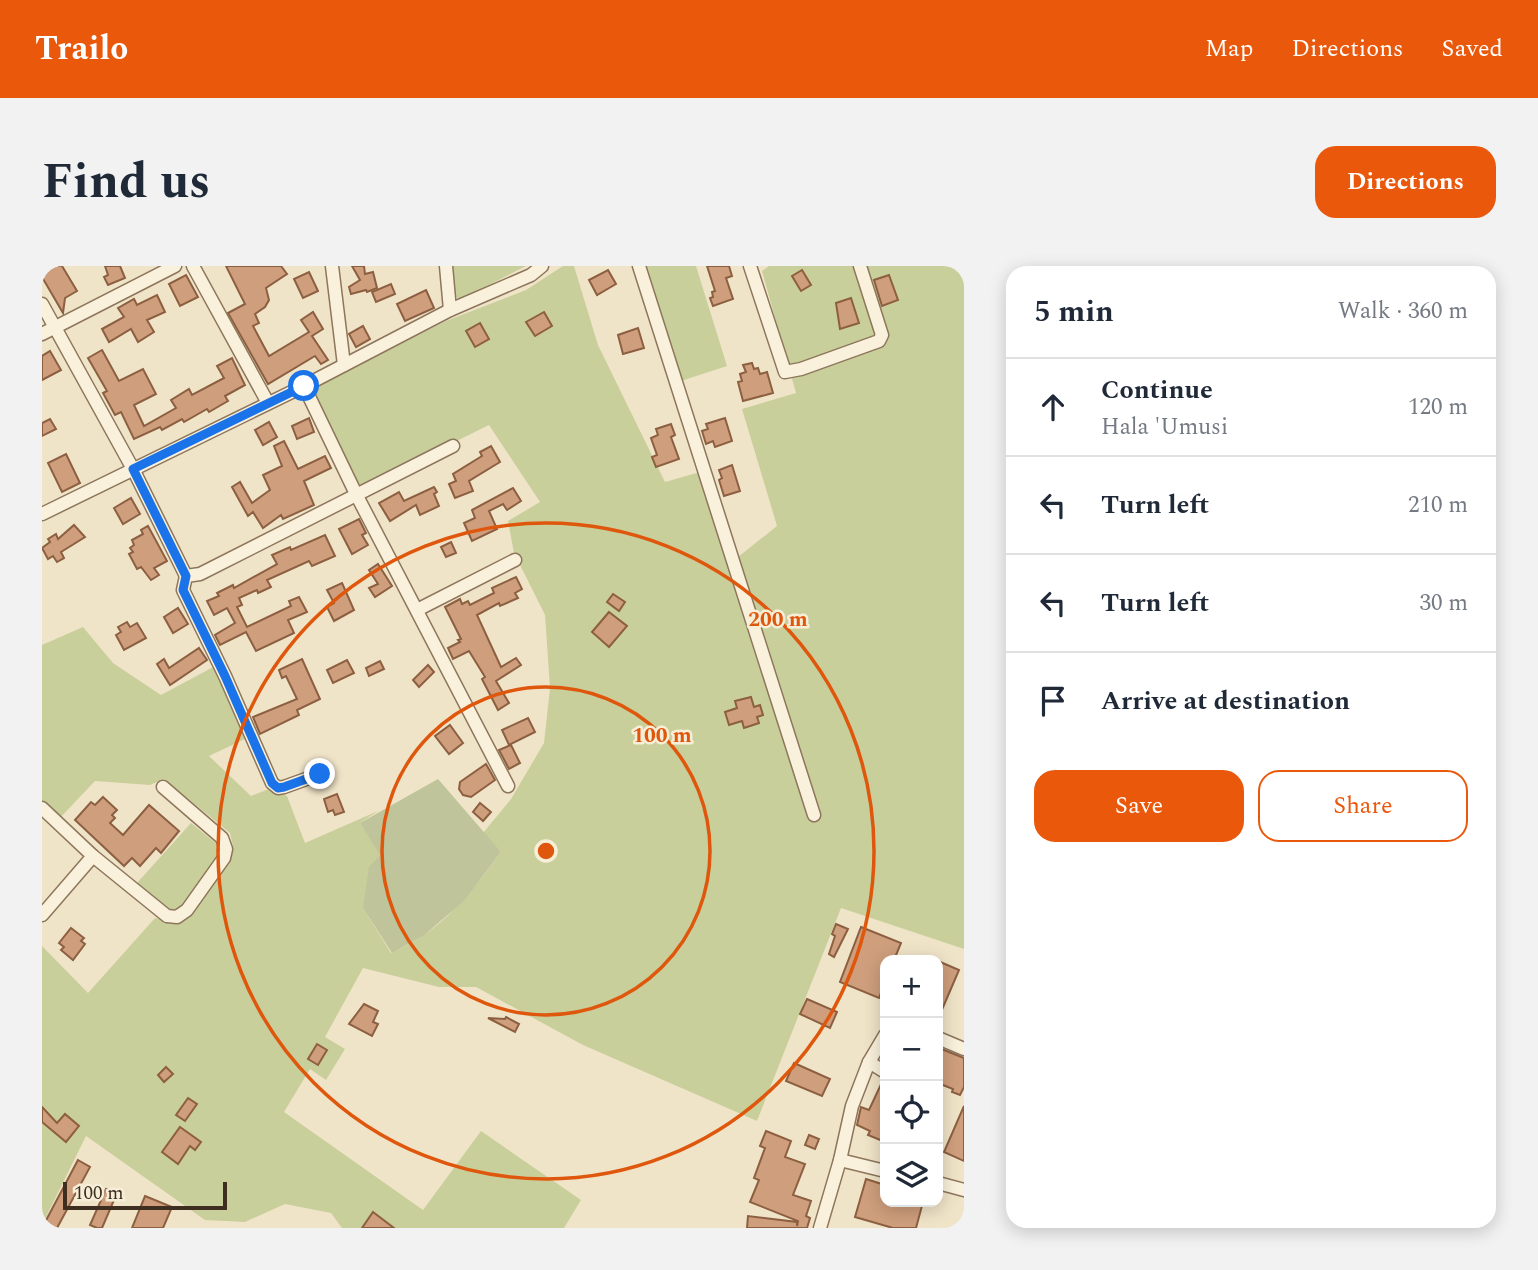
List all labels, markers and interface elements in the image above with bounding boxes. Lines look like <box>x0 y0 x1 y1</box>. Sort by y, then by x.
text: Trailo <box>35 24 128 74</box>
text: Map <box>1205 31 1253 67</box>
text: Directions <box>1291 31 1403 67</box>
text: Saved <box>1441 31 1503 67</box>
text: Find us <box>42 145 210 220</box>
button: Directions <box>1315 146 1496 218</box>
text: 5 min <box>1034 289 1114 335</box>
text: Walk · 360 m <box>1338 294 1468 329</box>
route start <box>288 370 319 401</box>
text: Continue <box>1101 370 1213 410</box>
icon: ahead <box>1034 388 1072 426</box>
text: 120 m <box>1408 390 1468 425</box>
text: Hala 'Umusi <box>1101 410 1228 445</box>
text: Turn left <box>1101 485 1209 525</box>
icon: left <box>1034 486 1072 524</box>
text: 210 m <box>1408 488 1468 523</box>
text: Turn left <box>1101 583 1209 623</box>
icon: left <box>1034 584 1072 622</box>
text: 30 m <box>1419 586 1468 621</box>
text: 200 m <box>748 604 808 636</box>
text: Arrive at destination <box>1101 681 1350 721</box>
icon: arrive <box>1034 682 1072 720</box>
text: 100 m <box>632 720 692 752</box>
route end <box>304 758 335 789</box>
button: Save <box>1034 770 1244 842</box>
button: Share <box>1258 770 1468 842</box>
centre of rings <box>534 839 558 863</box>
map controls <box>880 955 943 1207</box>
button: + <box>880 955 943 1018</box>
button: − <box>880 1018 943 1081</box>
button: locate <box>880 1081 943 1144</box>
button: layers <box>880 1144 943 1207</box>
scale bar <box>63 1179 228 1211</box>
text: 100 m <box>74 1179 124 1208</box>

